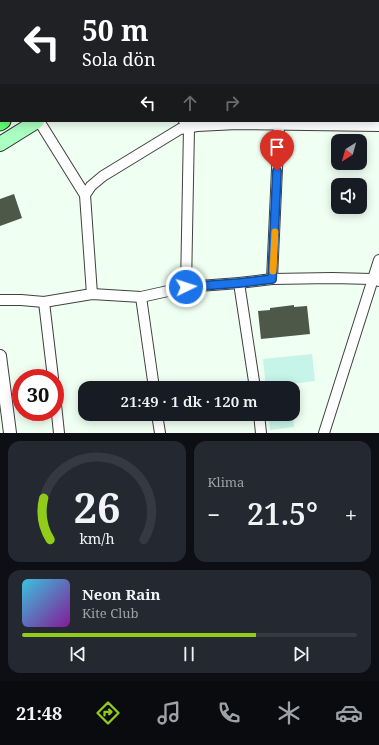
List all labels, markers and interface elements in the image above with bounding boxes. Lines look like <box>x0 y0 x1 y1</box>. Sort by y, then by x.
text: 50 m <box>82 11 149 49</box>
icon: left <box>16 16 68 68</box>
text: Sola dön <box>82 47 156 71</box>
icon: left <box>137 92 159 114</box>
icon: ahead <box>179 92 201 114</box>
icon: right <box>221 92 243 114</box>
pin <box>260 130 294 171</box>
north arrow <box>331 134 367 170</box>
map controls <box>331 134 367 214</box>
icon: arrive <box>266 136 288 158</box>
button: sound <box>331 178 367 214</box>
position arrow <box>165 266 207 308</box>
speed limit sign: 30 <box>12 369 64 421</box>
text: 21:49 · 1 dk · 120 m <box>120 391 258 411</box>
text: Klima <box>208 473 244 491</box>
text: 26 <box>73 478 120 534</box>
text: 21.5° <box>247 493 318 534</box>
text: − <box>208 499 220 529</box>
text: + <box>345 499 357 529</box>
text: km/h <box>79 528 114 547</box>
text: Neon Rain <box>82 584 160 604</box>
text: Kite Club <box>82 604 138 622</box>
icon: previous <box>67 643 89 665</box>
icon: pause <box>178 643 200 665</box>
icon: next <box>290 643 312 665</box>
icon: directions <box>94 699 122 727</box>
icon: music <box>155 699 183 727</box>
icon: phone <box>215 699 243 727</box>
icon: climate <box>275 699 303 727</box>
icon: car <box>335 699 363 727</box>
text: 21:48 <box>16 701 62 725</box>

